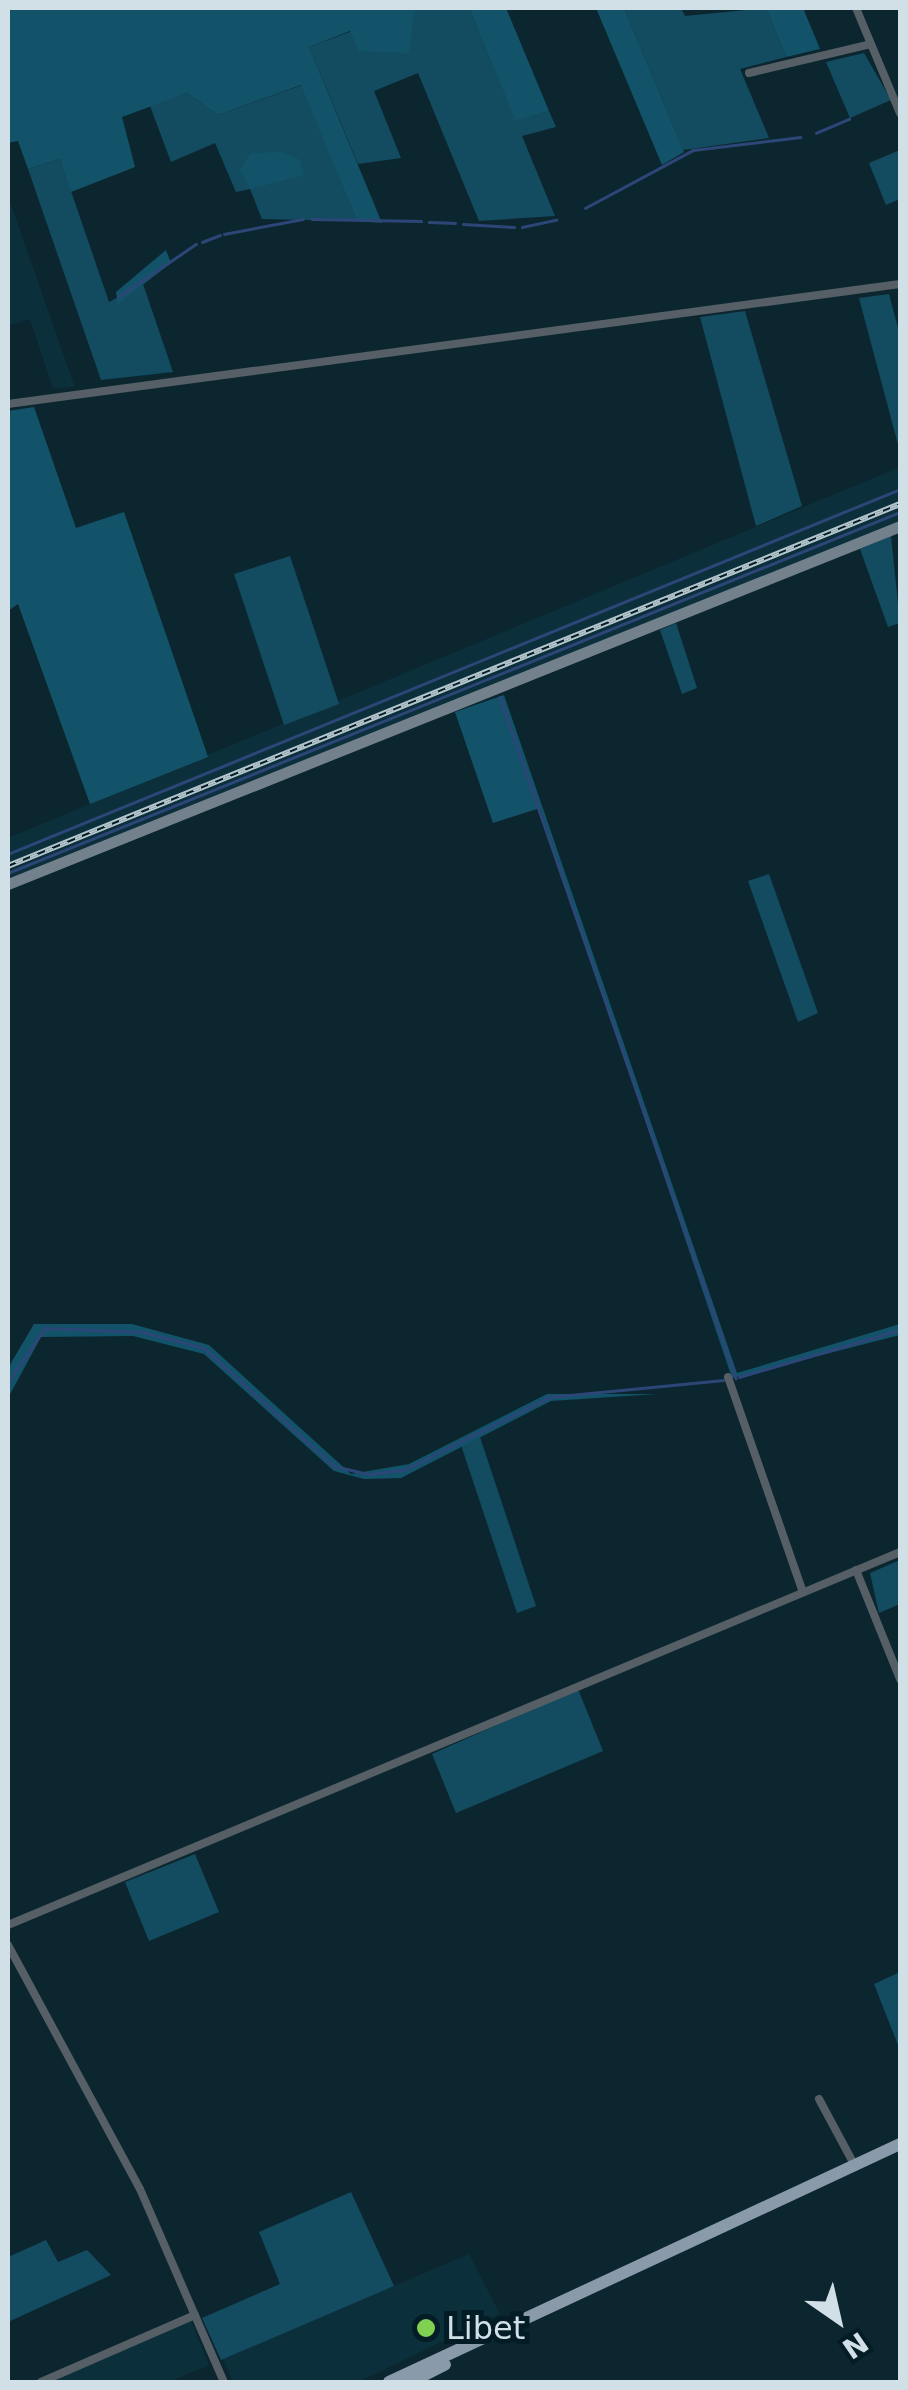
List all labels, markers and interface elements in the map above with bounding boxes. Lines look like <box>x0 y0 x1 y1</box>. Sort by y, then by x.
north arrow <box>788 2270 888 2370</box>
place label: Libet <box>446 2309 525 2347</box>
marker: Libet <box>415 2317 437 2339</box>
text: N <box>836 2325 874 2366</box>

